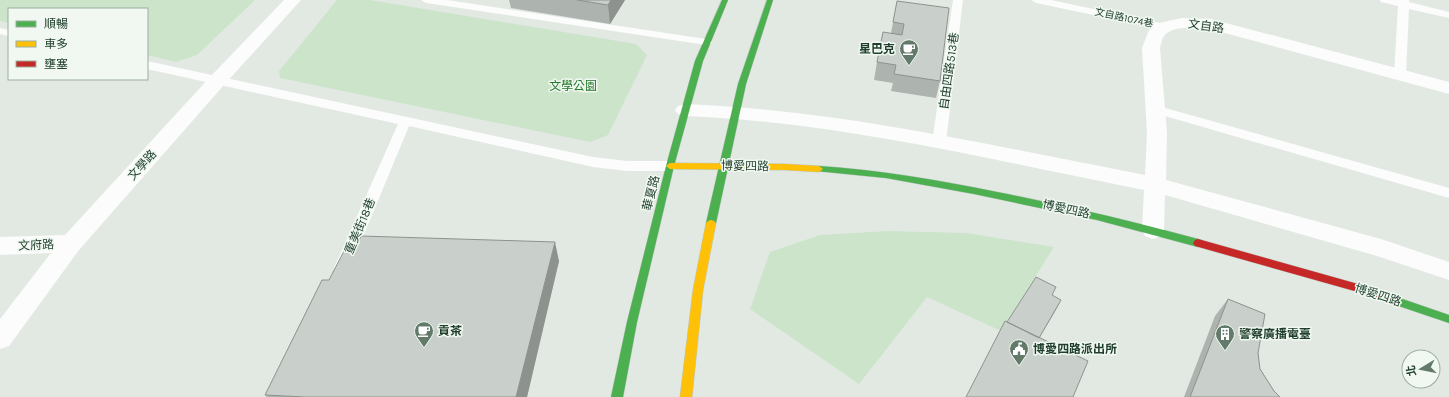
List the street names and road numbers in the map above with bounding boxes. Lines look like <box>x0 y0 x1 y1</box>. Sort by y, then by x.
street label: 文自路1074巷 <box>1094 6 1154 30</box>
street label: 文自路 <box>1187 17 1225 35</box>
street label: 自由四路513巷 <box>937 31 961 111</box>
street label: 文學路 <box>125 147 159 183</box>
street label: 博愛四路 <box>721 159 769 173</box>
street label: 華夏路 <box>640 174 662 212</box>
street label: 重美街18巷 <box>342 196 378 256</box>
street label: 博愛四路 <box>1041 197 1091 221</box>
street label: 文府路 <box>18 237 54 253</box>
street label: 博愛四路 <box>1353 281 1403 309</box>

